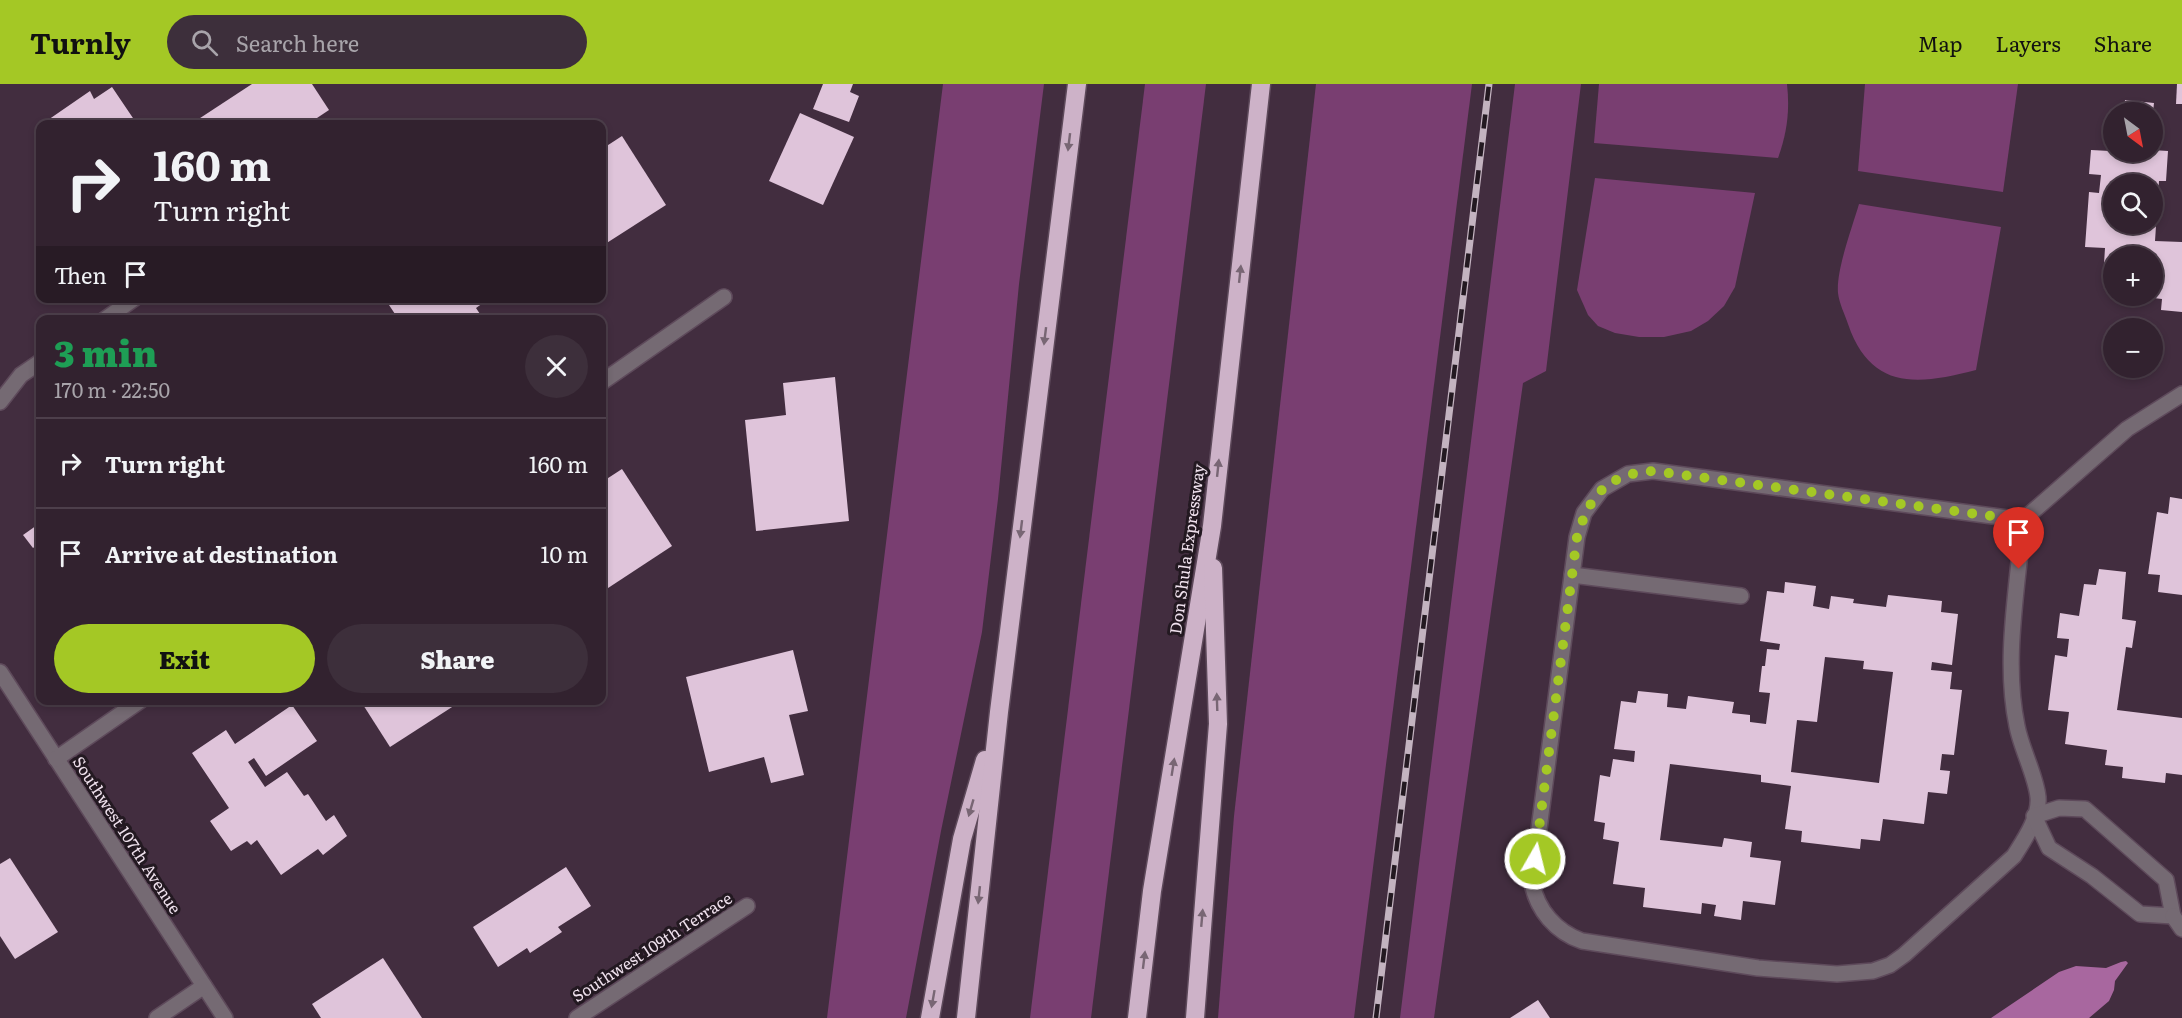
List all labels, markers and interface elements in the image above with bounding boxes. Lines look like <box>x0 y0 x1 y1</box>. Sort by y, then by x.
search box <box>167 15 587 69</box>
text: Turnly <box>30 21 131 63</box>
icon: search <box>188 26 221 59</box>
text: Search here <box>236 26 359 59</box>
text: Map <box>1918 27 1963 58</box>
text: Layers <box>1996 27 2061 58</box>
text: Share <box>2094 27 2152 58</box>
north arrow <box>2103 102 2163 162</box>
map controls <box>2103 102 2163 378</box>
text: 160 m <box>153 132 271 194</box>
one-way arrow <box>1064 133 1074 152</box>
icon: right <box>54 144 132 222</box>
button: search <box>2103 174 2163 234</box>
text: Turn right <box>153 189 290 229</box>
button: + <box>2103 246 2163 306</box>
text: Then <box>54 258 107 291</box>
icon: arrive <box>119 258 152 291</box>
one-way arrow <box>1235 264 1245 283</box>
button: − <box>2103 318 2163 378</box>
text: 3 min <box>54 325 158 378</box>
one-way arrow <box>1040 326 1050 345</box>
button: close <box>525 335 588 398</box>
text: 170 m · 22:50 <box>54 374 170 404</box>
icon: right <box>54 447 87 480</box>
text: Turn right <box>105 447 225 480</box>
text: 160 m <box>529 447 588 480</box>
one-way arrow <box>1213 458 1223 477</box>
street label: Don Shula Expressway <box>1162 461 1210 636</box>
pin <box>1993 507 2044 569</box>
icon: arrive <box>2002 516 2035 549</box>
one-way arrow <box>1017 520 1026 539</box>
icon: arrive <box>54 537 87 570</box>
text: Arrive at destination <box>105 537 338 570</box>
text: 10 m <box>541 537 588 570</box>
button: Exit <box>54 624 315 693</box>
button: Share <box>327 624 588 693</box>
one-way arrow <box>1212 693 1222 712</box>
street label: Southwest 107th Avenue <box>68 751 188 918</box>
one-way arrow <box>1168 757 1177 776</box>
one-way arrow <box>966 799 975 817</box>
position arrow <box>1503 827 1567 891</box>
street label: Southwest 109th Terrace <box>567 885 736 1007</box>
one-way arrow <box>974 886 984 905</box>
one-way arrow <box>1198 908 1207 927</box>
one-way arrow <box>1139 950 1149 969</box>
one-way arrow <box>928 990 937 1009</box>

